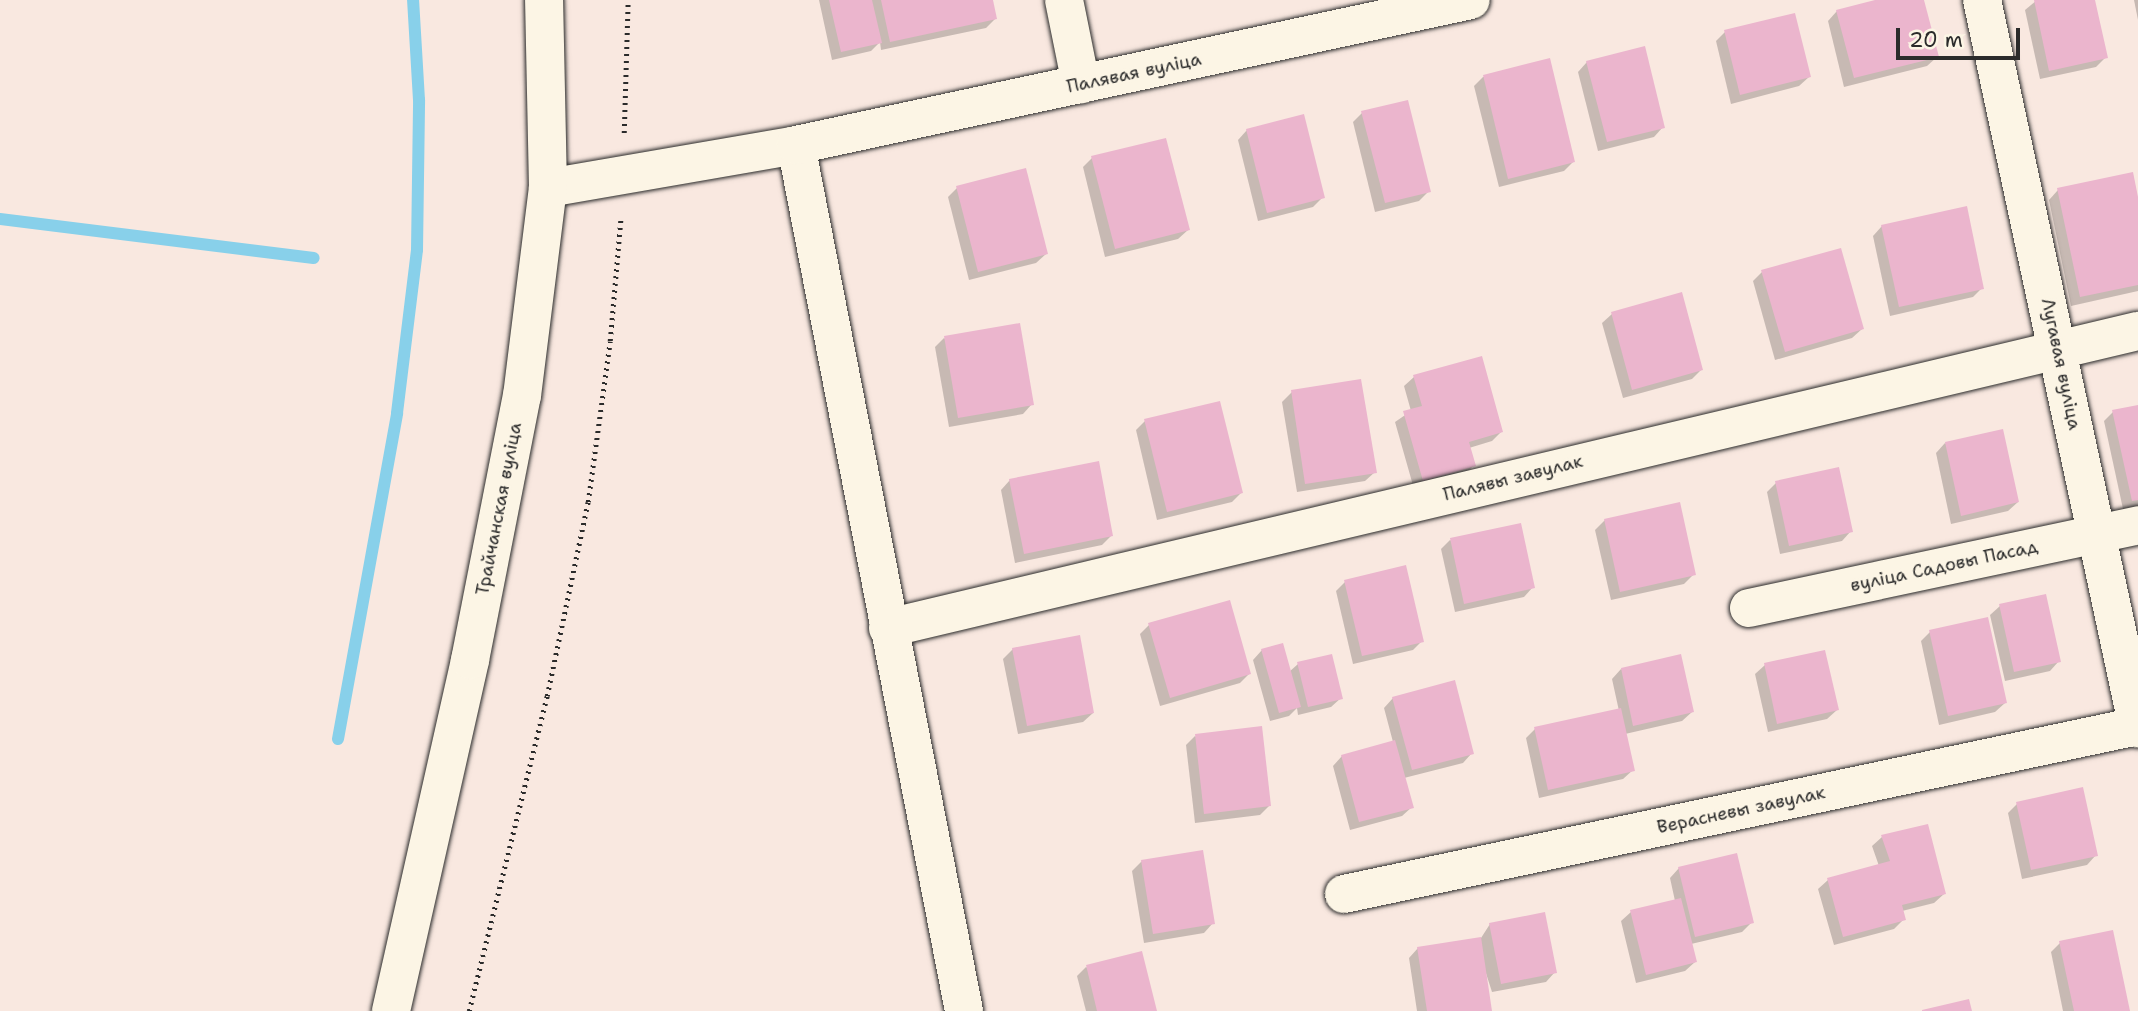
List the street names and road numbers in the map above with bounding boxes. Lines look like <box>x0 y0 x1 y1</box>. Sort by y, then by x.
street label: Палявая вуліца <box>1065 48 1203 98</box>
street label: Лугавая вуліца <box>2037 296 2085 432</box>
street label: Трайчанская вуліца <box>472 421 526 597</box>
street label: Палявы завулак <box>1441 450 1585 506</box>
street label: вуліца Садовы Пасад <box>1848 536 2040 596</box>
street label: Верасневы завулак <box>1655 782 1827 838</box>

